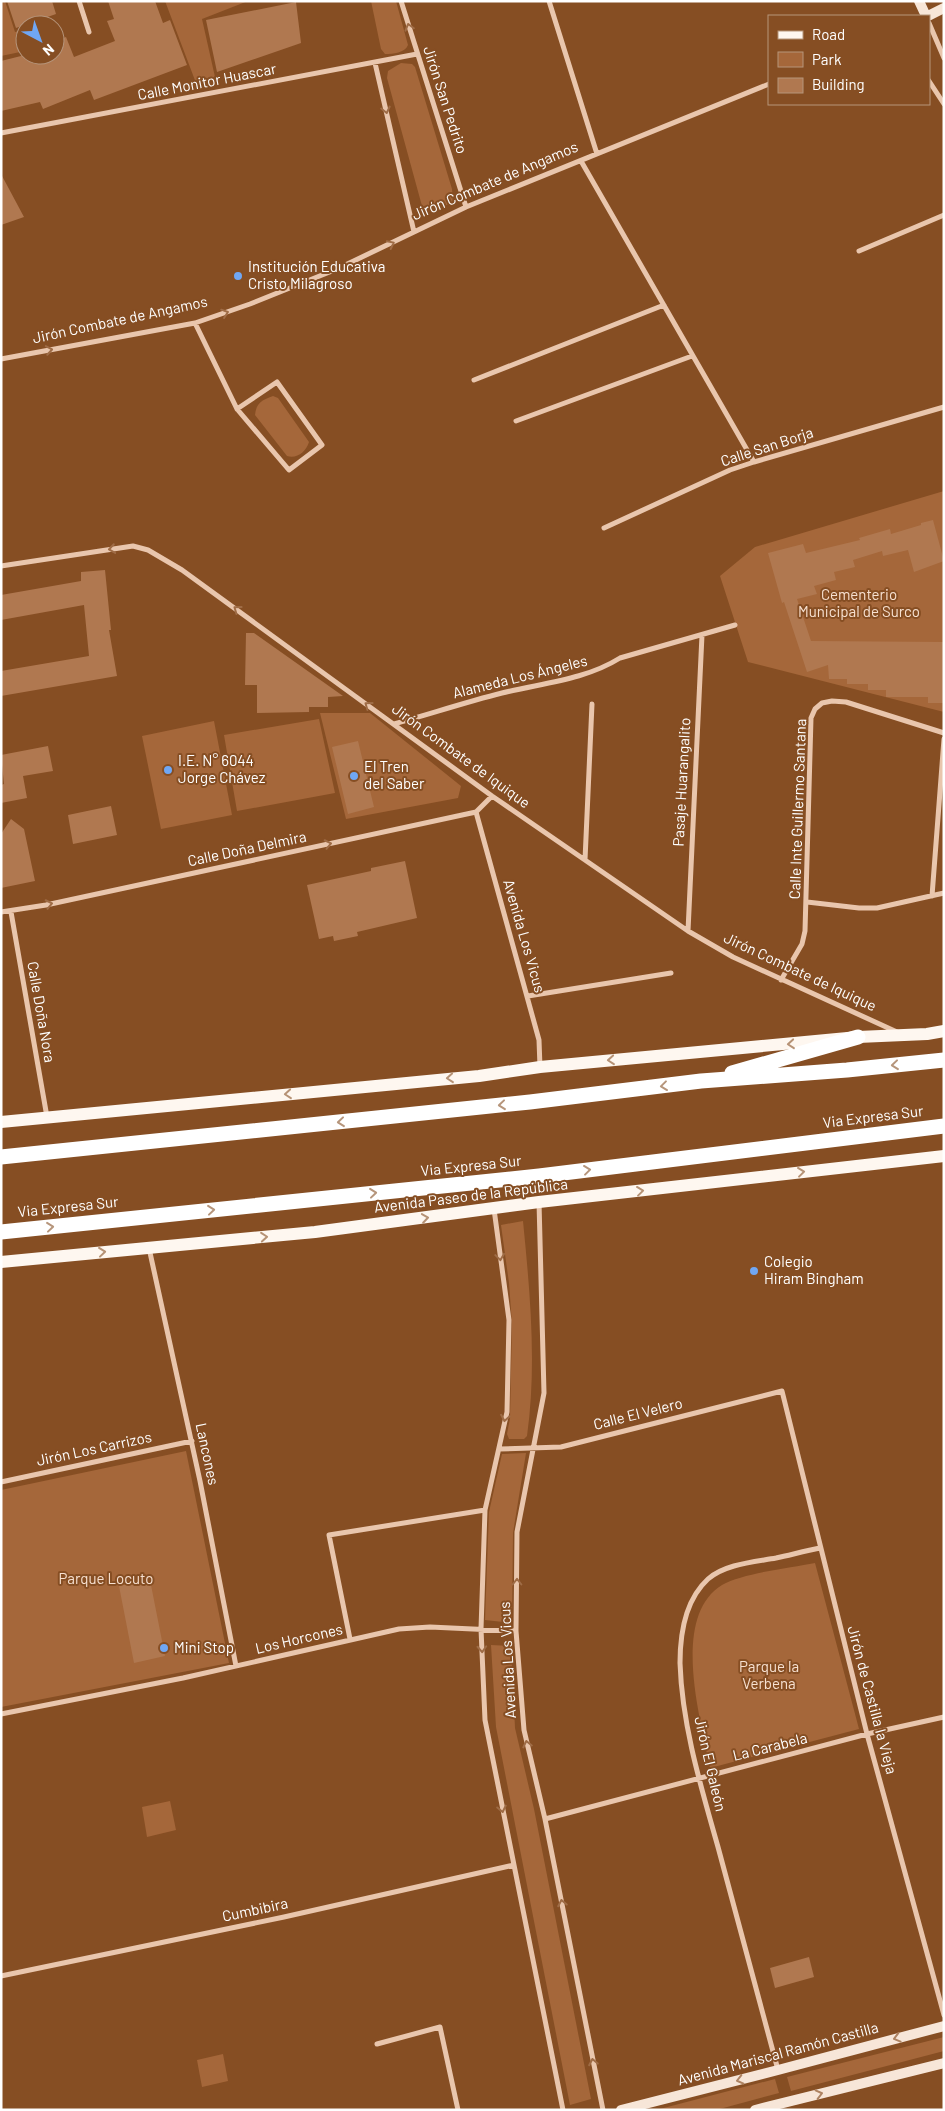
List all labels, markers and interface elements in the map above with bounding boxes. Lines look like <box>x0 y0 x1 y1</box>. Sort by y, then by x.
north arrow <box>15 15 65 65</box>
legend <box>768 15 930 105</box>
one-way arrow <box>404 23 414 31</box>
text: Road <box>812 25 845 43</box>
text: N <box>40 41 58 60</box>
street label: Jirón San Pedrito <box>420 44 472 156</box>
text: Park <box>812 50 842 68</box>
street label: Calle Monitor Huascar <box>136 59 278 103</box>
text: Building <box>812 75 865 93</box>
one-way arrow <box>380 106 391 115</box>
street label: Jirón Combate de Angamos <box>409 137 580 223</box>
one-way arrow <box>386 239 395 250</box>
place label: Institución Educativa Cristo Milagroso <box>248 257 385 292</box>
marker: Institución Educativa Cristo Milagroso <box>232 270 244 282</box>
street label: Jirón Combate de Angamos <box>31 292 209 346</box>
one-way arrow <box>220 309 229 319</box>
one-way arrow <box>45 346 54 356</box>
street label: Calle San Borja <box>718 423 815 470</box>
one-way arrow <box>108 543 116 554</box>
park label: Cementerio Municipal de Surco <box>798 585 920 620</box>
one-way arrow <box>233 606 242 616</box>
street label: Alameda Los Ángeles <box>451 651 589 701</box>
street label: Jirón Combate de Iquique <box>389 699 534 811</box>
one-way arrow <box>364 702 374 711</box>
street label: Pasaje Huarangalito <box>669 717 693 847</box>
street label: Calle Inte Guillermo Santana <box>785 718 809 900</box>
place label: I.E. N° 6044 Jorge Chávez <box>178 751 266 786</box>
place label: El Tren del Saber <box>364 757 425 792</box>
marker: I.E. N° 6044 Jorge Chávez <box>162 764 174 776</box>
marker: El Tren del Saber <box>348 770 360 782</box>
street label: Calle Doña Delmira <box>186 827 308 869</box>
one-way arrow <box>323 839 332 850</box>
street label: Avenida Los Vicus <box>500 877 550 994</box>
one-way arrow <box>45 899 54 910</box>
street label: Jirón Combate de Iquique <box>721 928 880 1014</box>
street label: Calle Doña Nora <box>24 960 60 1064</box>
one-way arrow <box>786 1038 794 1049</box>
one-way arrow <box>607 1055 615 1066</box>
one-way arrow <box>891 1059 899 1070</box>
one-way arrow <box>446 1073 454 1084</box>
one-way arrow <box>659 1080 667 1091</box>
one-way arrow <box>284 1088 292 1099</box>
one-way arrow <box>498 1099 506 1110</box>
street label: Via Expresa Sur <box>822 1101 925 1131</box>
one-way arrow <box>336 1116 344 1127</box>
street label: Via Expresa Sur <box>420 1151 523 1179</box>
one-way arrow <box>583 1165 591 1176</box>
one-way arrow <box>798 1167 806 1178</box>
street label: Avenida Paseo de la República <box>373 1174 569 1216</box>
one-way arrow <box>636 1186 644 1197</box>
one-way arrow <box>369 1188 377 1199</box>
street label: Via Expresa Sur <box>17 1192 120 1220</box>
one-way arrow <box>208 1205 216 1216</box>
one-way arrow <box>421 1213 429 1223</box>
one-way arrow <box>46 1221 54 1232</box>
one-way arrow <box>260 1232 268 1243</box>
one-way arrow <box>98 1247 106 1258</box>
place label: Colegio Hiram Bingham <box>764 1252 864 1287</box>
one-way arrow <box>494 1253 505 1261</box>
marker: Colegio Hiram Bingham <box>748 1265 760 1277</box>
street label: Calle El Velero <box>591 1393 684 1433</box>
one-way arrow <box>500 1414 511 1423</box>
street label: Lancones <box>193 1421 223 1487</box>
street label: Jirón Los Carrizos <box>35 1427 153 1469</box>
park label: Parque Locuto <box>58 1569 154 1587</box>
one-way arrow <box>511 1578 522 1586</box>
street label: Avenida Los Vicus <box>495 1601 519 1719</box>
street label: Los Horcones <box>253 1619 344 1657</box>
street label: Jirón de Castilla la Vieja <box>844 1624 901 1776</box>
place label: Mini Stop <box>174 1638 234 1656</box>
marker: Mini Stop <box>158 1642 170 1654</box>
one-way arrow <box>476 1645 487 1653</box>
park label: Parque la Verbena <box>739 1657 799 1692</box>
street label: Jirón El Galeón <box>691 1715 731 1813</box>
street label: La Carabela <box>731 1728 809 1764</box>
one-way arrow <box>522 1739 533 1748</box>
one-way arrow <box>496 1805 506 1814</box>
street label: Cumbibira <box>220 1893 289 1925</box>
one-way arrow <box>557 1898 567 1907</box>
street label: Avenida Mariscal Ramón Castilla <box>675 2018 880 2089</box>
one-way arrow <box>893 2033 901 2043</box>
one-way arrow <box>589 2058 599 2066</box>
one-way arrow <box>735 2074 744 2085</box>
one-way arrow <box>815 2089 824 2100</box>

